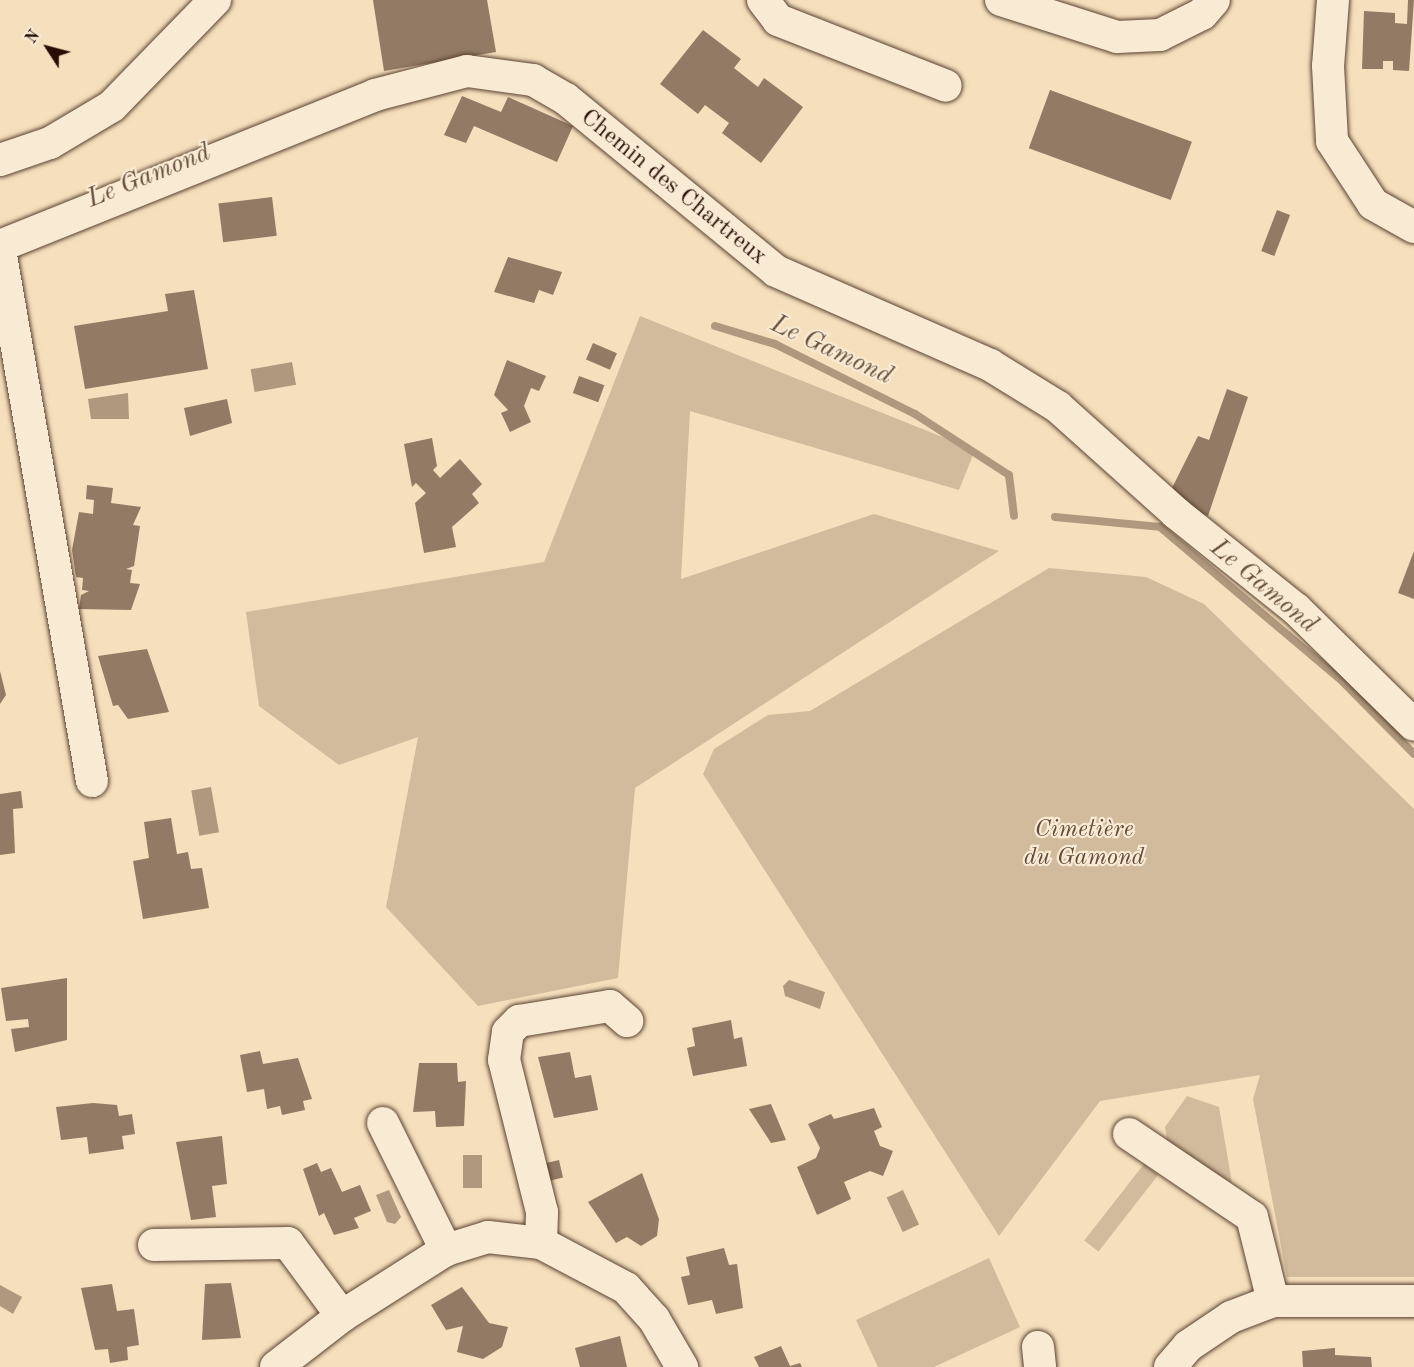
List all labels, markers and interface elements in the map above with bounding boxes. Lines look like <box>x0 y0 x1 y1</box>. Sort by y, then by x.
north arrow <box>18 18 78 78</box>
text: N <box>23 28 44 47</box>
street label: Chemin des Chartreux <box>574 104 772 272</box>
water label: Le Gamond <box>83 138 215 216</box>
water label: Le Gamond <box>765 309 897 393</box>
water label: Le Gamond <box>1203 533 1323 641</box>
park label: Cimetière du Gamond <box>1024 817 1144 873</box>

